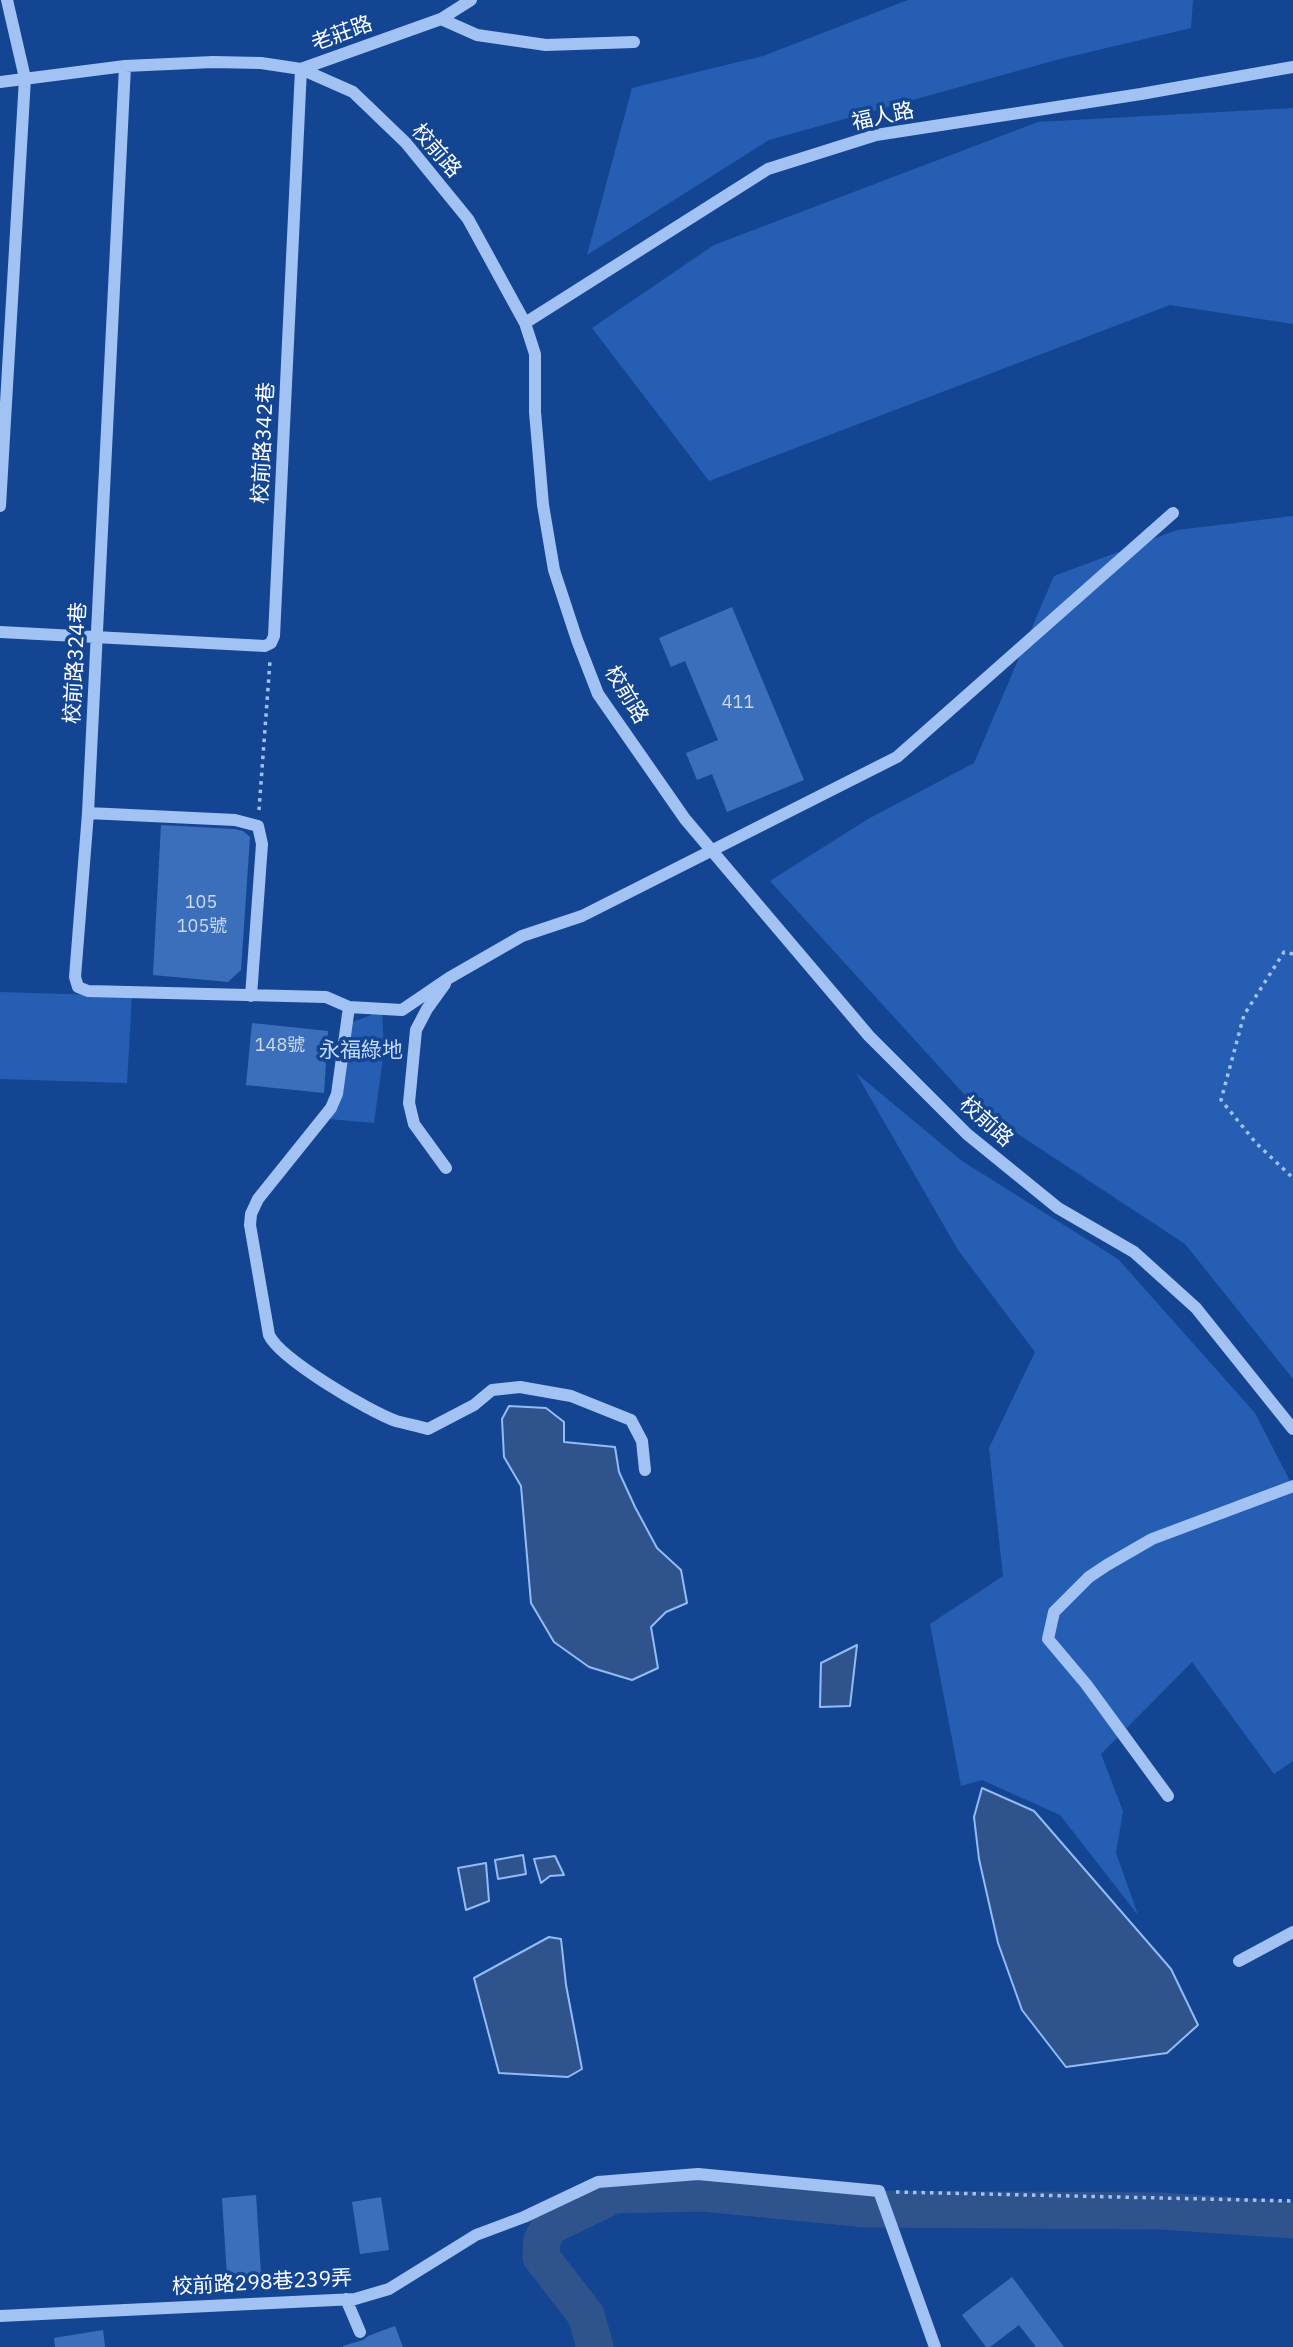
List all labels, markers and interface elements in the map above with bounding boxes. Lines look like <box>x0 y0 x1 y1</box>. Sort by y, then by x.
street label: 老莊路 <box>308 11 376 57</box>
street label: 福人路 <box>850 98 916 136</box>
street label: 校前路 <box>406 119 466 183</box>
street label: 校前路342巷 <box>248 382 280 504</box>
street label: 校前路324巷 <box>60 602 92 724</box>
street label: 校前路 <box>599 662 653 728</box>
house number: 411 <box>722 692 754 714</box>
house number: 105 <box>185 892 217 914</box>
house number: 105號 <box>177 916 227 938</box>
house number: 148號 <box>255 1035 305 1057</box>
park label: 永福綠地 <box>319 1038 403 1064</box>
street label: 校前路 <box>954 1092 1018 1152</box>
street label: 校前路298巷239弄 <box>171 2266 353 2300</box>

